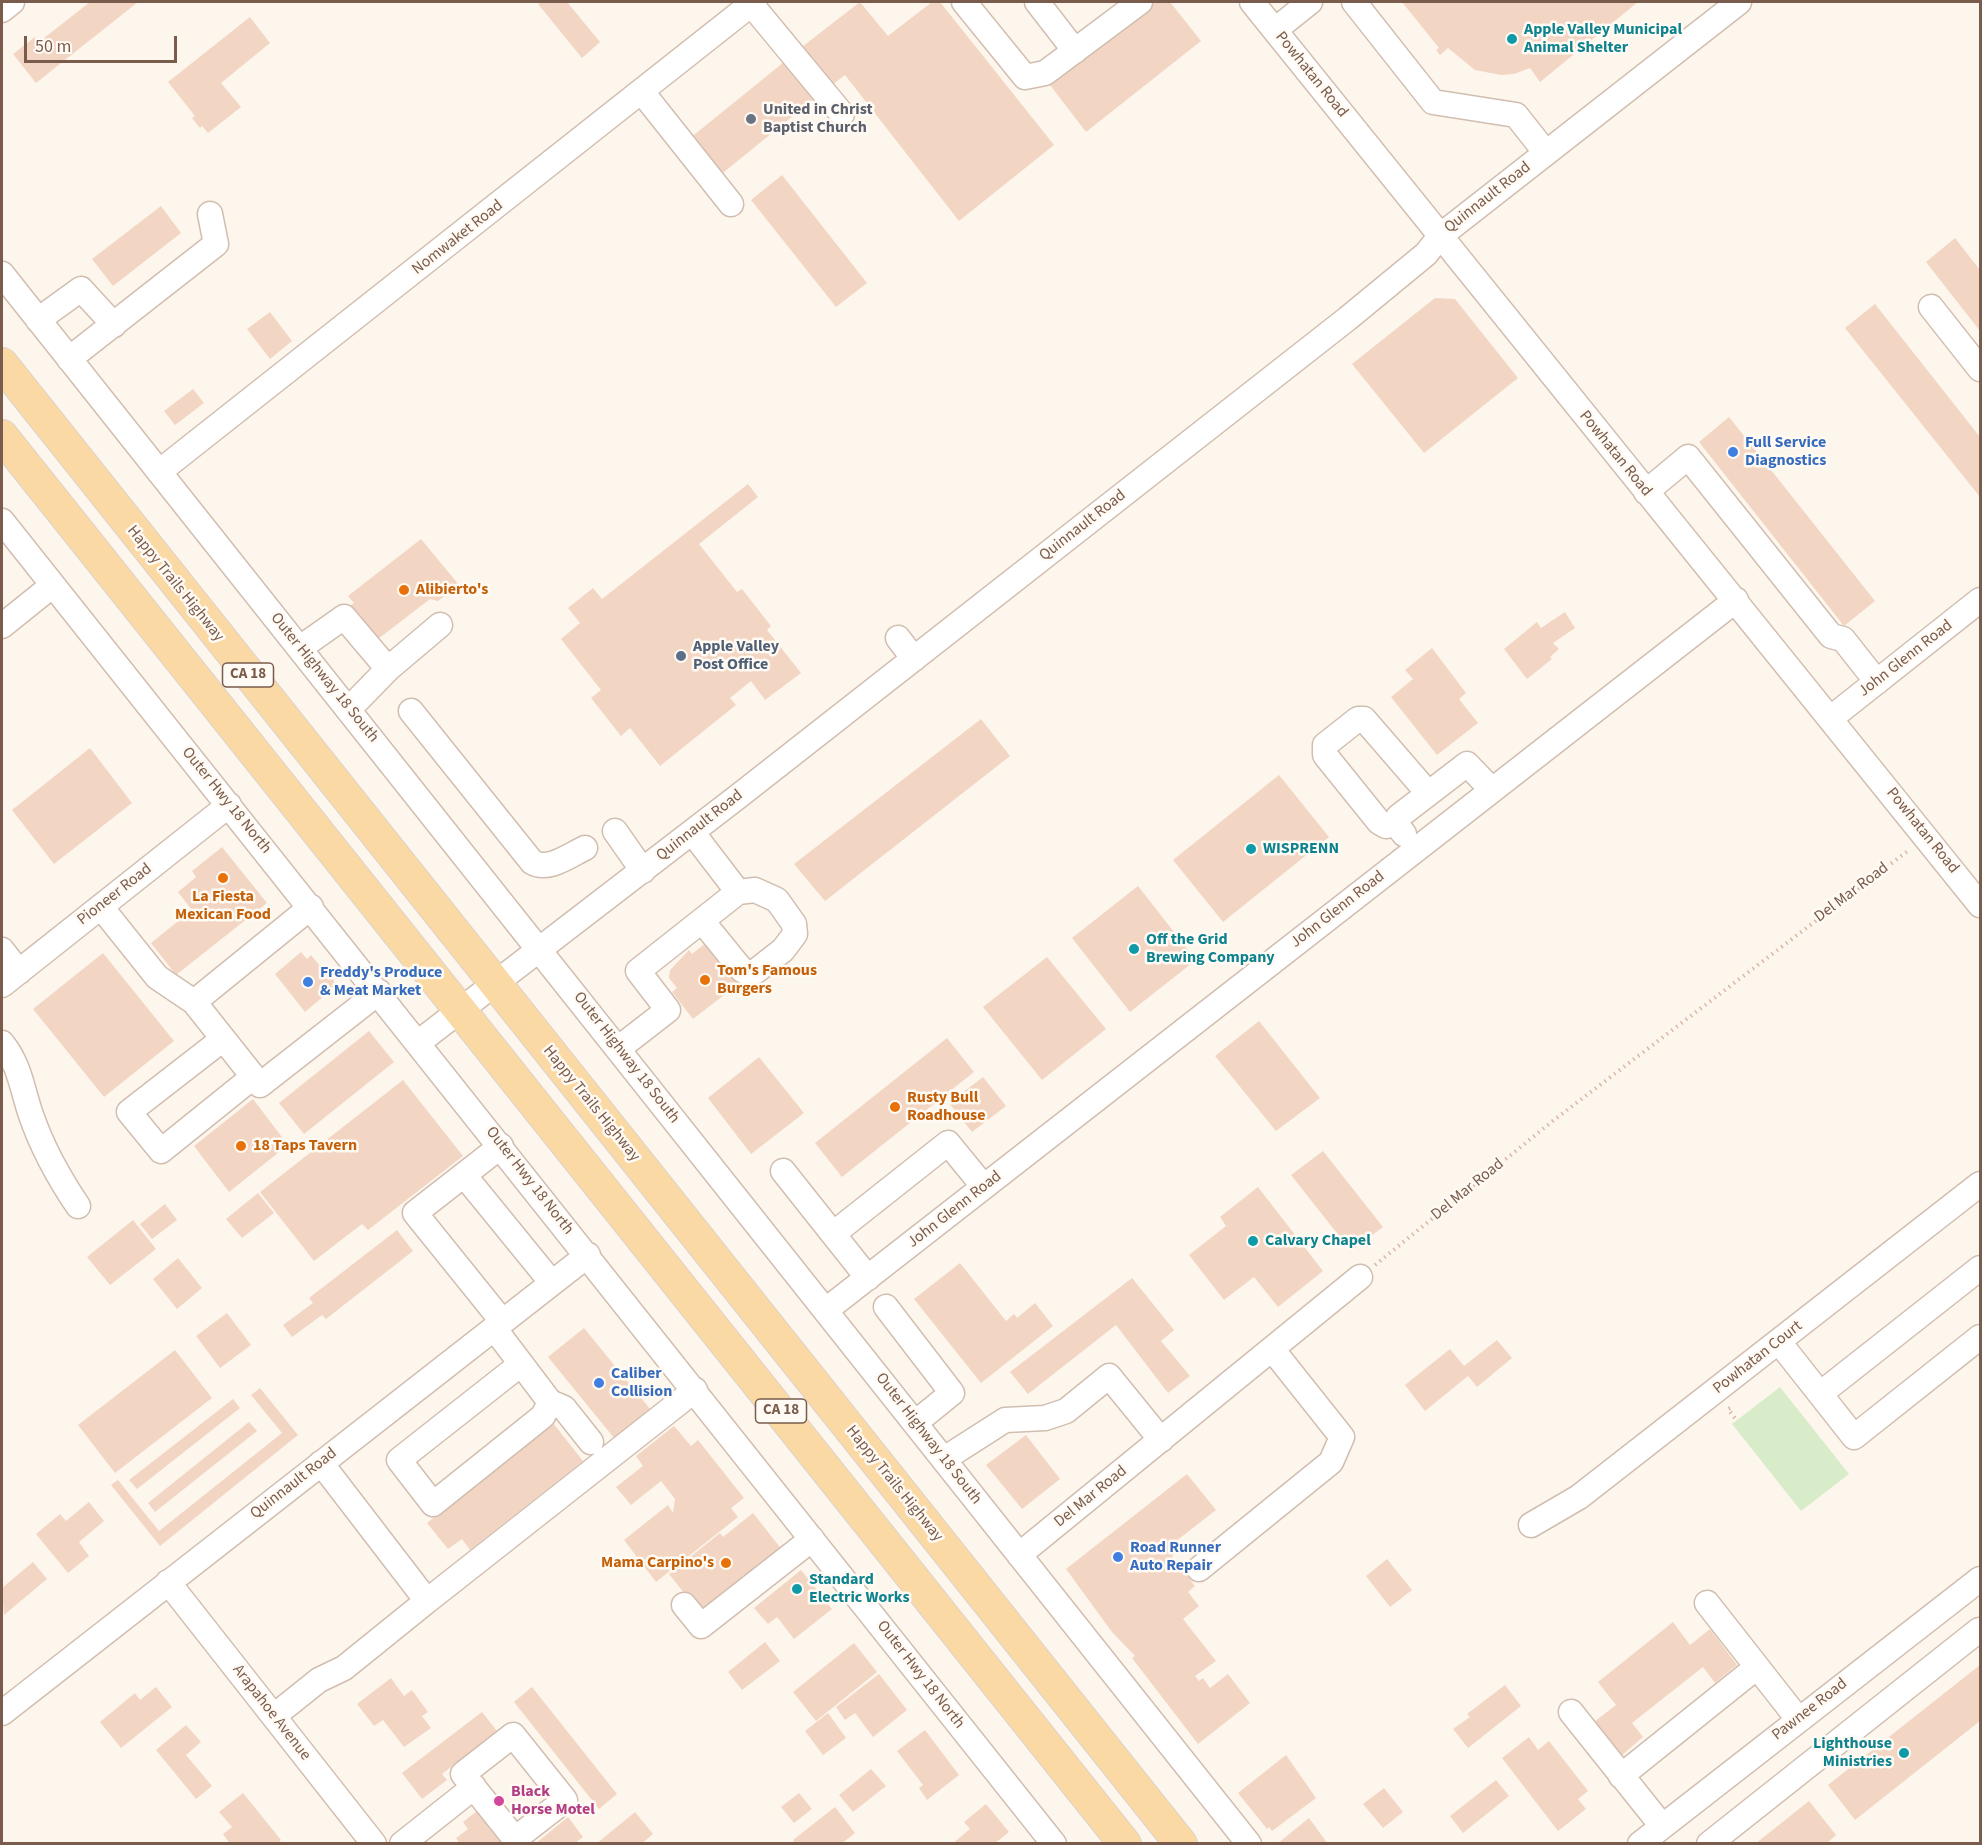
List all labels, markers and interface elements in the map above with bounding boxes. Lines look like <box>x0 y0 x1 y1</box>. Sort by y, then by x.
place label: Apple Valley Municipal Animal Shelter <box>1524 20 1682 58</box>
scale bar <box>27 24 180 62</box>
street label: Powhatan Road <box>1271 28 1351 122</box>
marker: Apple Valley Municipal Animal Shelter <box>1505 32 1519 46</box>
text: 50 m <box>35 34 71 59</box>
place label: United in Christ Baptist Church <box>763 100 873 138</box>
marker: United in Christ Baptist Church <box>744 112 758 126</box>
street label: Quinnault Road <box>1441 158 1535 238</box>
street label: Nomwaket Road <box>409 197 507 279</box>
street label: Powhatan Road <box>1575 407 1655 501</box>
place label: Full Service Diagnostics <box>1745 433 1826 471</box>
marker: Full Service Diagnostics <box>1726 445 1740 459</box>
street label: Quinnault Road <box>1036 486 1130 566</box>
street label: Happy Trails Highway <box>122 522 228 646</box>
place label: Alibierto's <box>416 580 488 600</box>
marker: Alibierto's <box>397 583 411 597</box>
street label: Outer Highway 18 South <box>266 609 382 747</box>
street label: John Glenn Road <box>1855 616 1957 702</box>
place label: Apple Valley Post Office <box>693 637 779 675</box>
marker: Apple Valley Post Office <box>674 649 688 663</box>
road number: CA 18 <box>222 663 274 687</box>
street label: Outer Hwy 18 North <box>177 744 275 858</box>
street label: Powhatan Road <box>1882 784 1962 878</box>
street label: Quinnault Road <box>653 786 747 866</box>
place label: WISPRENN <box>1263 839 1339 859</box>
marker: WISPRENN <box>1244 842 1258 856</box>
street label: Del Mar Road <box>1811 859 1893 927</box>
street label: Pioneer Road <box>74 860 156 930</box>
street label: John Glenn Road <box>1287 867 1389 953</box>
marker: La Fiesta Mexican Food <box>216 871 230 885</box>
place label: La Fiesta Mexican Food <box>175 887 271 925</box>
place label: Off the Grid Brewing Company <box>1146 930 1275 968</box>
marker: Off the Grid Brewing Company <box>1127 942 1141 956</box>
place label: Tom's Famous Burgers <box>717 961 817 999</box>
place label: Freddy's Produce & Meat Market <box>320 963 442 1001</box>
marker: Tom's Famous Burgers <box>698 973 712 987</box>
marker: Freddy's Produce & Meat Market <box>301 975 315 989</box>
street label: Outer Highway 18 South <box>569 988 683 1128</box>
street label: Happy Trails Highway <box>538 1042 644 1166</box>
place label: Rusty Bull Roadhouse <box>907 1088 985 1126</box>
marker: Rusty Bull Roadhouse <box>888 1100 902 1114</box>
street label: Outer Hwy 18 North <box>481 1123 577 1239</box>
place label: 18 Taps Tavern <box>253 1136 357 1156</box>
marker: 18 Taps Tavern <box>234 1139 248 1153</box>
street label: Del Mar Road <box>1428 1155 1508 1225</box>
street label: John Glenn Road <box>904 1167 1006 1253</box>
place label: Calvary Chapel <box>1265 1231 1371 1251</box>
marker: Calvary Chapel <box>1246 1234 1260 1248</box>
street label: Powhatan Court <box>1710 1317 1806 1399</box>
place label: Caliber Collision <box>611 1364 672 1402</box>
street label: Outer Highway 18 South <box>871 1369 985 1509</box>
marker: Caliber Collision <box>592 1376 606 1390</box>
road number: CA 18 <box>756 1399 806 1423</box>
street label: Happy Trails Highway <box>841 1422 947 1546</box>
street label: Quinnault Road <box>247 1444 341 1524</box>
street label: Del Mar Road <box>1051 1462 1131 1532</box>
place label: Road Runner Auto Repair <box>1130 1538 1221 1576</box>
marker: Road Runner Auto Repair <box>1111 1550 1125 1564</box>
place label: Mama Carpino's <box>601 1553 714 1573</box>
marker: Mama Carpino's <box>719 1556 733 1570</box>
place label: Standard Electric Works <box>809 1570 910 1608</box>
marker: Standard Electric Works <box>790 1582 804 1596</box>
street label: Outer Hwy 18 North <box>872 1617 968 1733</box>
street label: Arapahoe Avenue <box>228 1661 314 1765</box>
street label: Pawnee Road <box>1769 1675 1851 1745</box>
place label: Lighthouse Ministries <box>1813 1734 1892 1772</box>
marker: Lighthouse Ministries <box>1897 1746 1911 1760</box>
place label: Black Horse Motel <box>511 1782 595 1820</box>
marker: Black Horse Motel <box>492 1794 506 1808</box>

